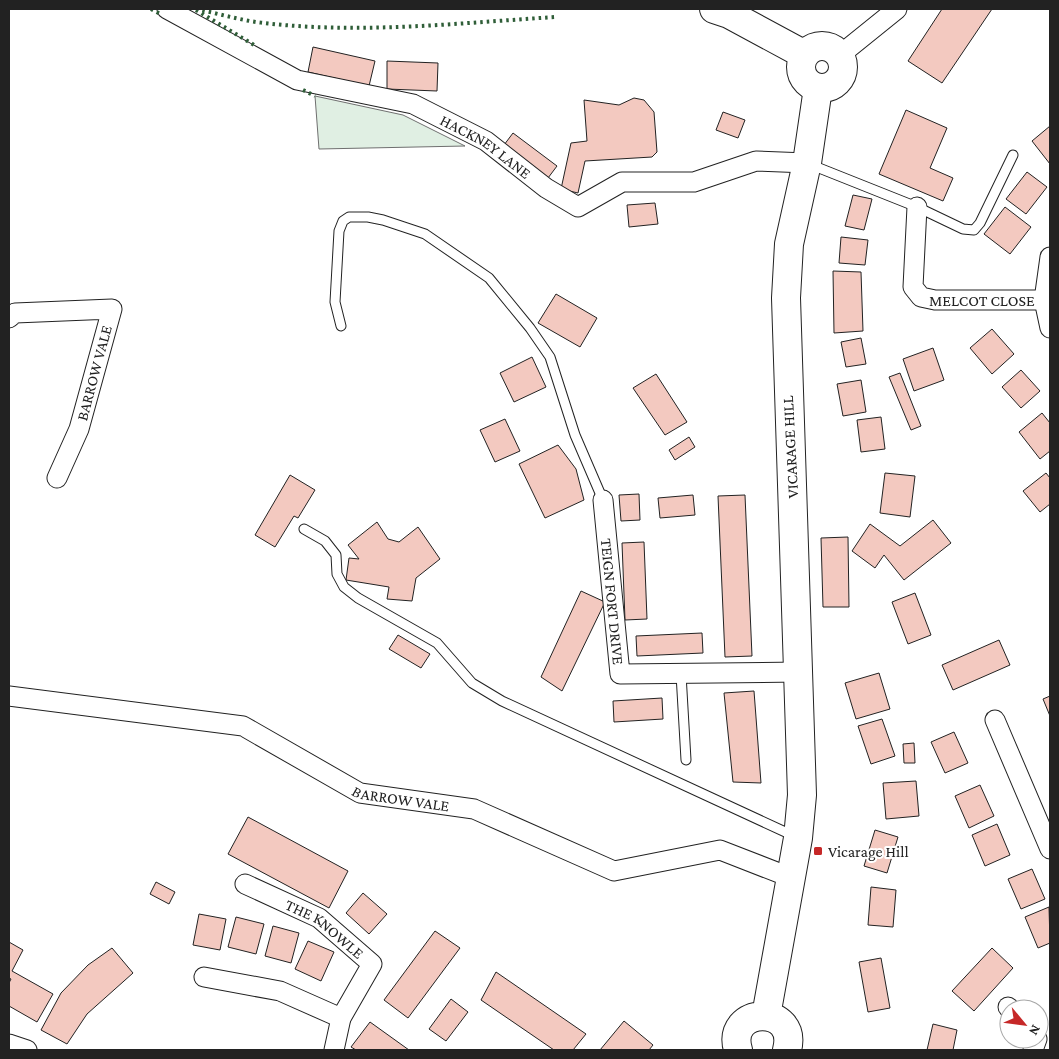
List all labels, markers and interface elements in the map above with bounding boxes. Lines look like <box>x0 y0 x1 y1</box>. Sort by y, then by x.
street label: HACKNEY LANE <box>438 111 535 182</box>
street label: MELCOT CLOSE <box>929 292 1035 309</box>
street label: BARROW VALE <box>73 323 115 422</box>
street label: VICARAGE HILL <box>779 395 801 499</box>
street label: TEIGN FORT DRIVE <box>598 538 628 666</box>
street label: BARROW VALE <box>349 782 451 814</box>
place label: Vicarage Hill <box>828 843 909 861</box>
marker: Vicarage Hill <box>812 845 824 857</box>
street label: THE KNOWLE <box>283 895 368 962</box>
north arrow <box>999 999 1049 1049</box>
text: N <box>1026 1022 1045 1039</box>

